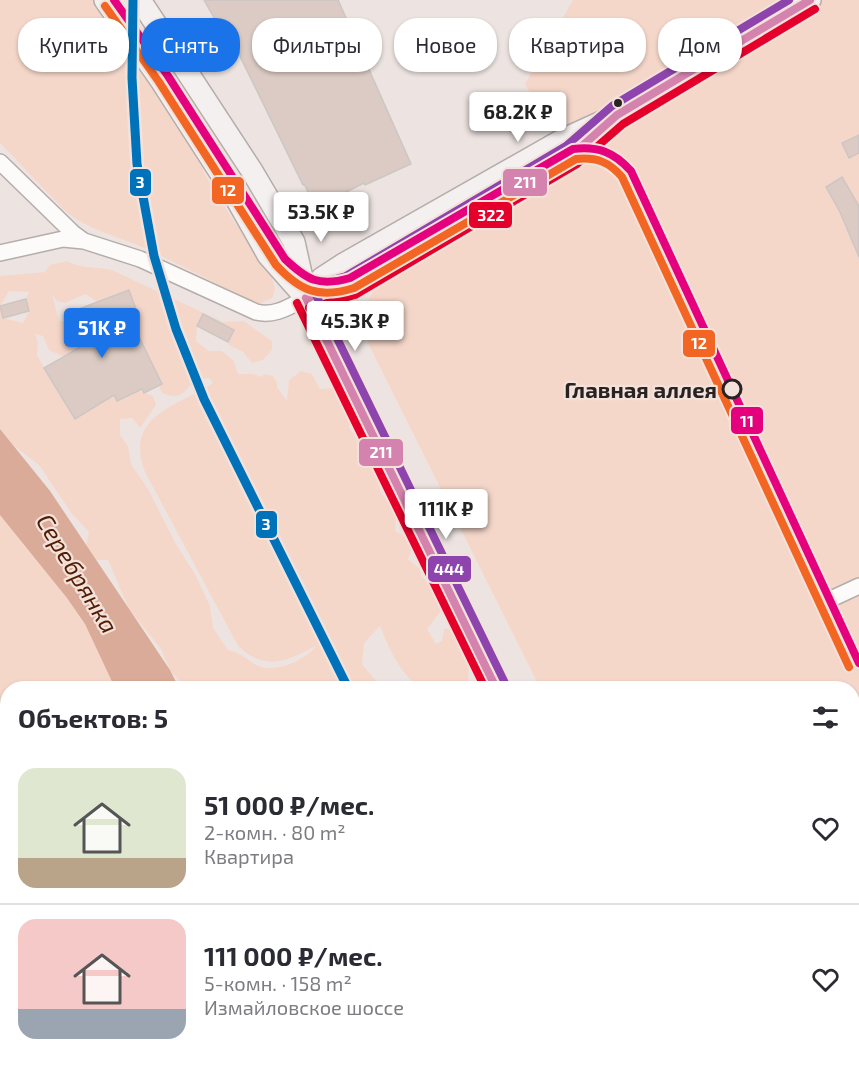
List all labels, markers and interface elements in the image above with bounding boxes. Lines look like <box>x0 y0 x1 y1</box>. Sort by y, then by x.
chip: Купить <box>18 18 129 72</box>
chip: Снять <box>141 18 240 72</box>
chip: Фильтры <box>252 18 382 72</box>
chip: Новое <box>394 18 497 72</box>
chip: Квартира <box>509 18 646 72</box>
chip: Дом <box>658 18 742 72</box>
pin: 68.2K ₽ <box>463 92 573 143</box>
unlabelled marker <box>612 97 624 109</box>
text: 68.2K ₽ <box>483 99 553 123</box>
line badge: 3 <box>129 168 152 197</box>
line badge: 211 <box>502 168 548 197</box>
text: 3 <box>135 172 145 191</box>
text: 211 <box>513 172 537 191</box>
line badge: 12 <box>211 176 245 205</box>
text: 12 <box>220 180 236 199</box>
pin: 53.5K ₽ <box>266 192 376 243</box>
text: 53.5K ₽ <box>288 199 354 223</box>
line badge: 322 <box>468 201 513 229</box>
text: 322 <box>477 205 505 224</box>
pin: 45.3K ₽ <box>300 301 410 352</box>
pin: 51K ₽ <box>60 308 144 359</box>
text: 45.3K ₽ <box>321 308 389 332</box>
text: 51K ₽ <box>78 315 126 339</box>
line badge: 12 <box>682 329 716 358</box>
text: 12 <box>691 333 707 352</box>
place label: Главная аллея <box>564 376 717 402</box>
marker: Главная аллея <box>722 379 742 399</box>
line badge: 11 <box>730 406 764 435</box>
text: 11 <box>740 411 754 430</box>
line badge: 211 <box>358 438 404 467</box>
text: 211 <box>369 442 393 461</box>
pin: 111K ₽ <box>397 489 495 540</box>
text: 111K ₽ <box>419 496 473 520</box>
water label: Серебрянка <box>31 508 125 638</box>
line badge: 3 <box>255 510 278 539</box>
text: 3 <box>261 514 271 533</box>
line badge: 444 <box>427 555 472 583</box>
text: 444 <box>434 559 464 578</box>
icon: filters <box>809 701 842 734</box>
text: Объектов: 5 <box>18 702 168 733</box>
text: 51 000 ₽/мес. <box>204 789 374 820</box>
icon: home <box>66 792 138 864</box>
icon: heart <box>809 812 842 845</box>
text: 2-комн. · 80 m² <box>204 820 346 844</box>
text: Квартира <box>204 844 294 868</box>
text: 111 000 ₽/мес. <box>204 940 383 971</box>
icon: home <box>66 943 138 1015</box>
icon: heart <box>809 963 842 996</box>
text: 5-комн. · 158 m² <box>204 971 352 995</box>
text: Измайловское шоссе <box>204 995 404 1019</box>

